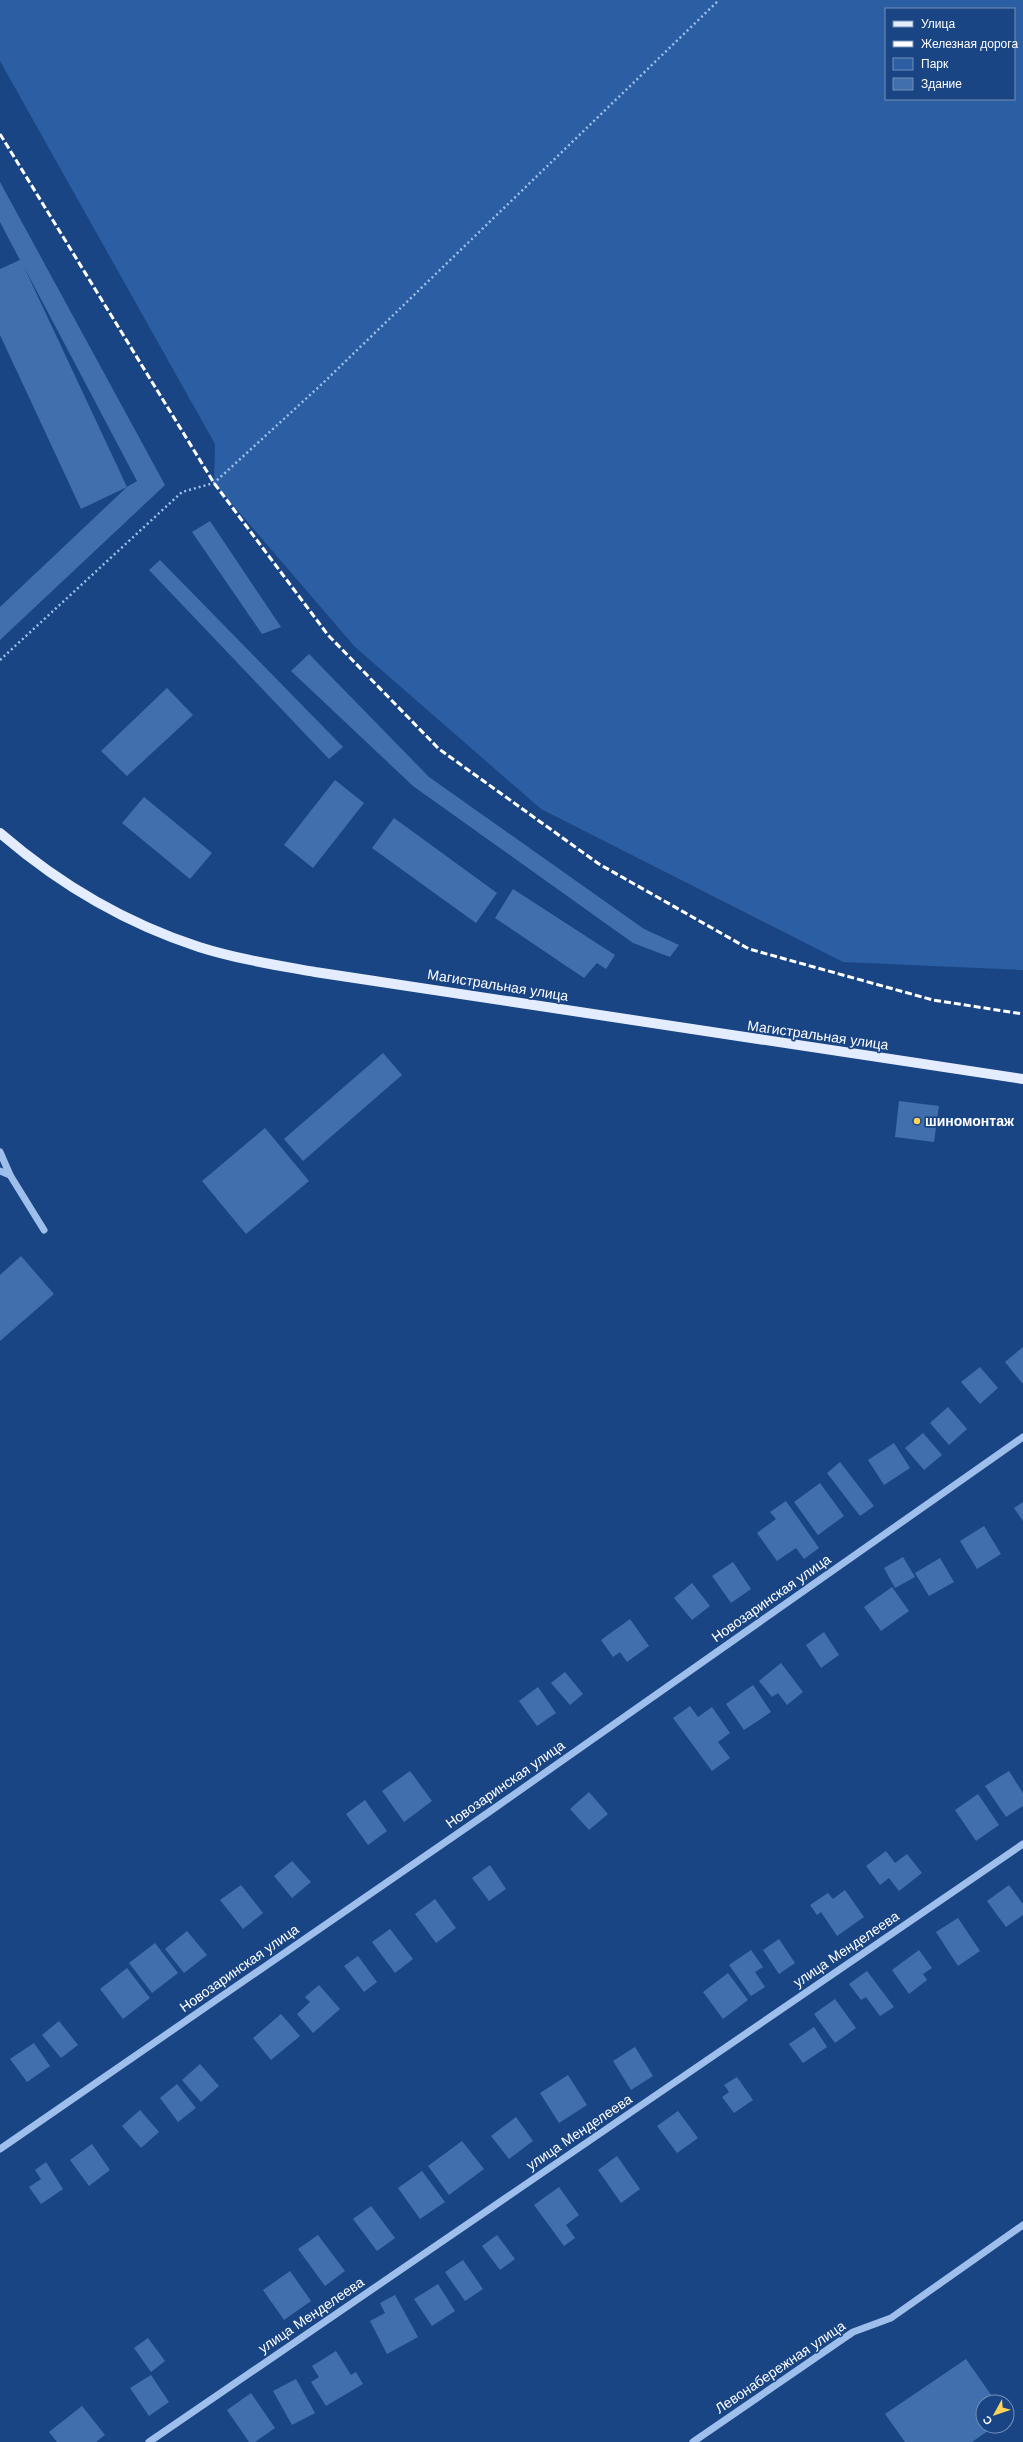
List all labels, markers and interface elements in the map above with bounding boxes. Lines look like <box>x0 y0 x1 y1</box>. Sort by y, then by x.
legend <box>885 8 1015 100</box>
text: Улица <box>921 17 955 31</box>
text: Железная дорога <box>921 37 1018 51</box>
text: Парк <box>921 57 949 71</box>
text: Здание <box>921 77 962 91</box>
street label: Магистральная улица <box>426 966 570 1004</box>
street label: Магистральная улица <box>746 1017 890 1053</box>
place label: шиномонтаж <box>925 1113 1015 1129</box>
marker: шиномонтаж <box>912 1116 922 1126</box>
street label: Новозаринская улица <box>708 1551 834 1645</box>
street label: Новозаринская улица <box>442 1737 568 1831</box>
street label: улица Менделеева <box>790 1908 902 1990</box>
street label: Новозаринская улица <box>176 1921 302 2015</box>
street label: улица Менделеева <box>523 2091 635 2173</box>
street label: улица Менделеева <box>255 2274 367 2356</box>
street label: Левонабережная улица <box>712 2317 848 2417</box>
north arrow <box>975 2394 1015 2434</box>
text: С <box>980 2413 994 2427</box>

